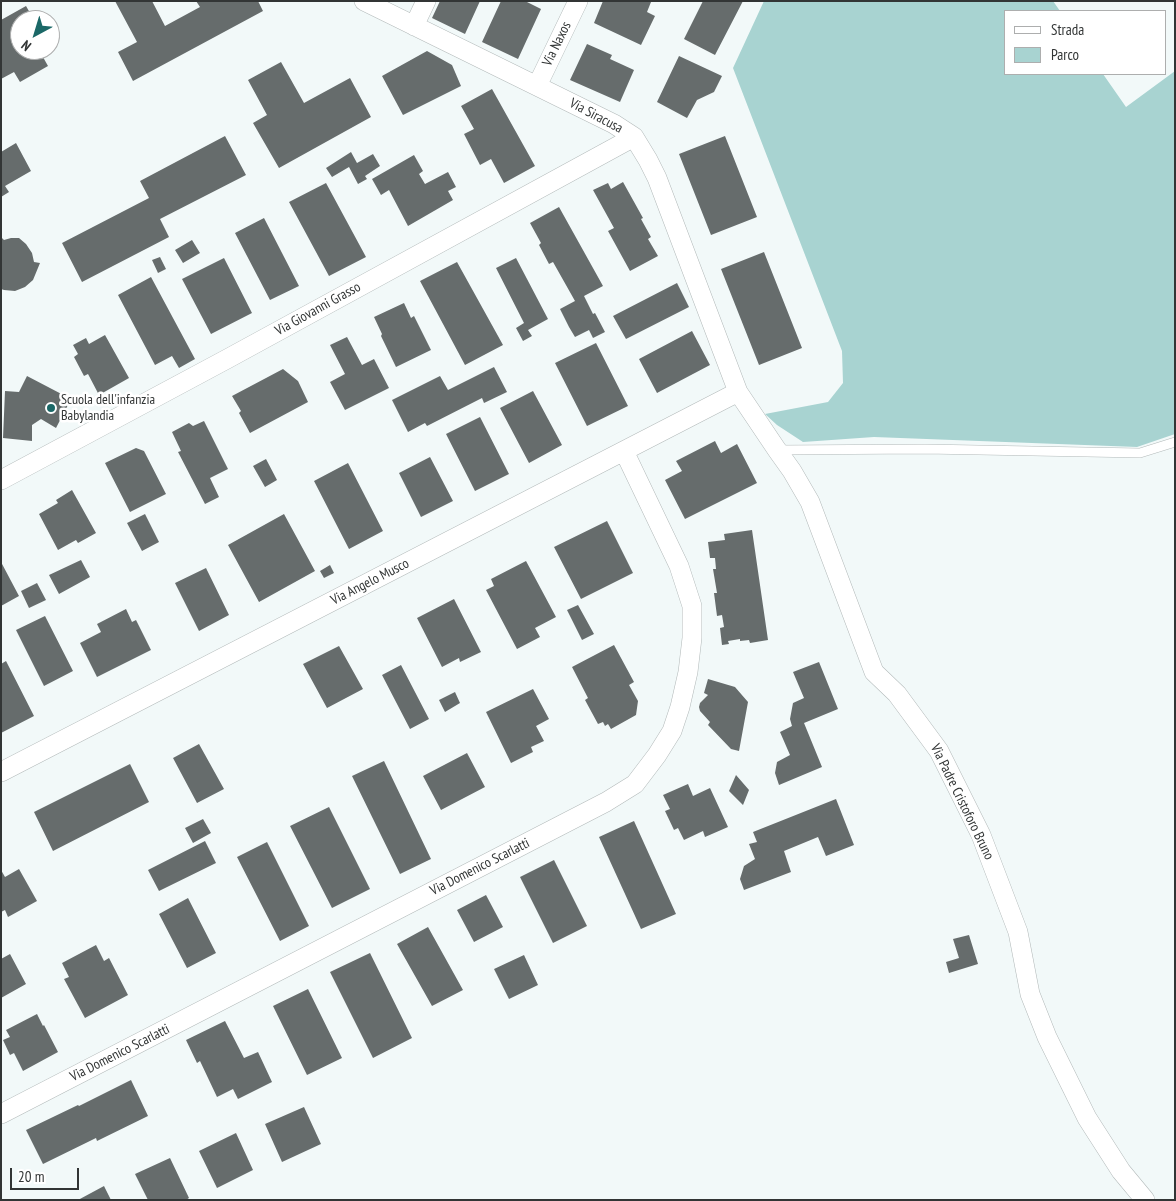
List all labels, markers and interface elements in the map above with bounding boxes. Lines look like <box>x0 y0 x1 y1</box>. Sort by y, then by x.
north arrow <box>10 10 60 60</box>
legend <box>1004 10 1166 75</box>
street label: Via Naxos <box>539 19 575 69</box>
text: Strada <box>1051 20 1084 39</box>
text: N <box>18 37 35 55</box>
text: Parco <box>1051 45 1079 64</box>
street label: Via Siracusa <box>566 95 626 137</box>
street label: Via Giovanni Grasso <box>272 279 364 339</box>
place label: Scuola dell'infanzia Babylandia <box>61 392 155 424</box>
marker: Scuola dell'infanzia Babylandia <box>45 402 57 414</box>
street label: Via Angelo Musco <box>328 555 412 609</box>
street label: Via Padre Cristoforo Bruno <box>927 741 997 863</box>
street label: Via Domenico Scarlatti <box>427 835 533 899</box>
street label: Via Domenico Scarlatti <box>67 1021 173 1085</box>
scale bar <box>12 1158 81 1190</box>
text: 20 m <box>18 1167 44 1186</box>

